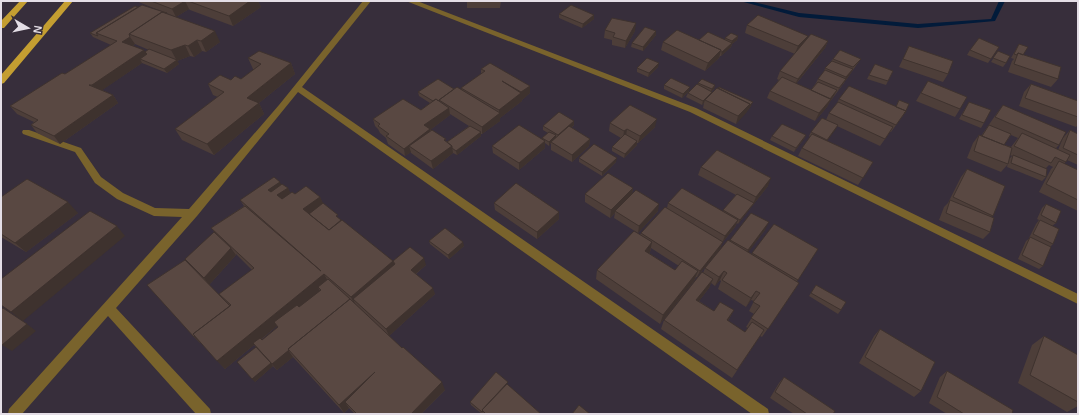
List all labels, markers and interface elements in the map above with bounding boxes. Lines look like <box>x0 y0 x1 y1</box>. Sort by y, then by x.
north arrow <box>8 8 48 48</box>
text: N <box>31 25 44 34</box>

